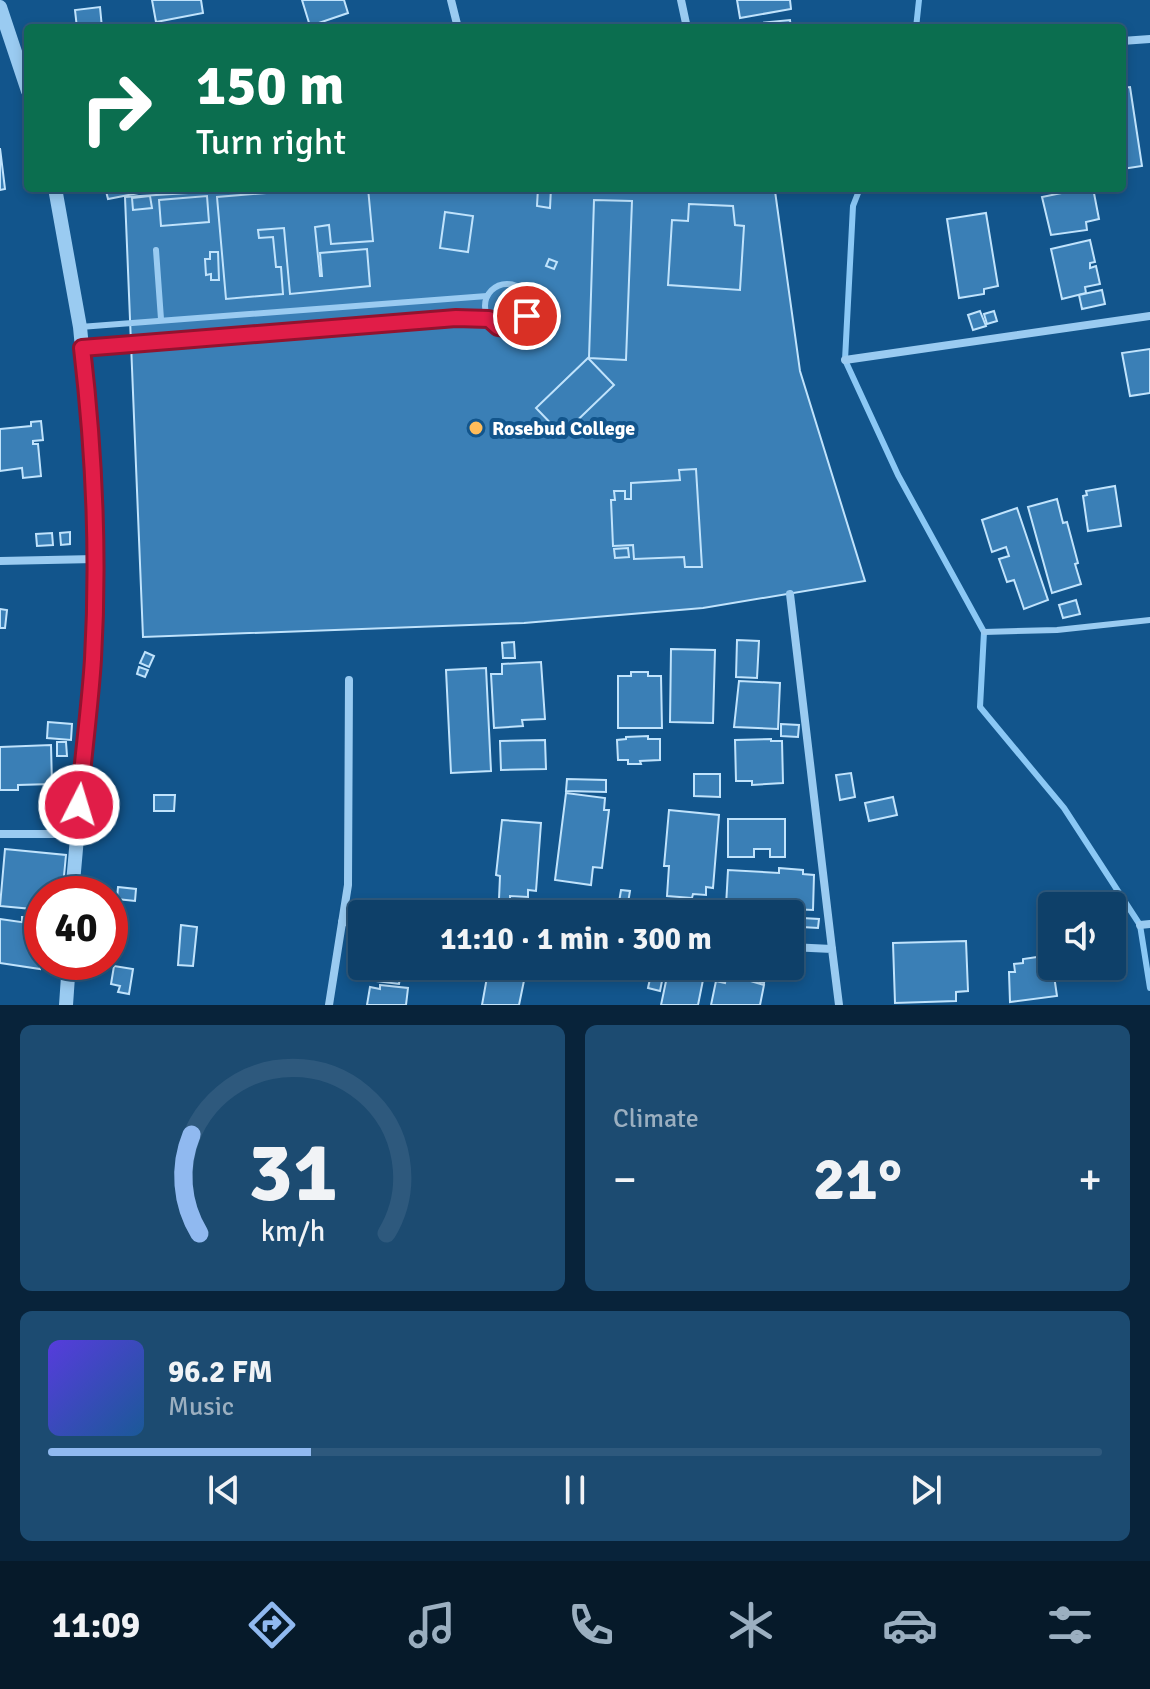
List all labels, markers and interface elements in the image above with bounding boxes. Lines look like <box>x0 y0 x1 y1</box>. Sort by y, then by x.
text: 150 m <box>196 51 344 120</box>
icon: right <box>64 56 168 160</box>
text: Turn right <box>196 120 346 165</box>
pin <box>493 282 561 350</box>
icon: arrive <box>505 294 549 338</box>
place label: Rosebud College <box>492 416 635 441</box>
marker: Rosebud College <box>467 419 485 437</box>
position arrow <box>37 763 121 847</box>
speed limit sign: 40 <box>24 876 128 980</box>
map controls <box>1038 892 1126 980</box>
button: sound <box>1038 892 1126 980</box>
text: 11:10 · 1 min · 300 m <box>440 921 712 958</box>
text: Climate <box>613 1103 699 1135</box>
text: 31 <box>248 1122 337 1224</box>
text: 21° <box>813 1143 902 1217</box>
text: − <box>613 1153 637 1207</box>
text: + <box>1078 1153 1102 1207</box>
text: km/h <box>260 1214 325 1249</box>
text: 96.2 FM <box>168 1354 273 1391</box>
text: Music <box>168 1391 234 1423</box>
icon: previous <box>202 1468 246 1512</box>
icon: pause <box>553 1468 597 1512</box>
icon: next <box>904 1468 948 1512</box>
icon: directions <box>244 1597 300 1653</box>
icon: music <box>404 1597 460 1653</box>
icon: phone <box>563 1597 619 1653</box>
icon: climate <box>723 1597 779 1653</box>
icon: car <box>882 1597 938 1653</box>
icon: filters <box>1042 1597 1098 1653</box>
text: 11:09 <box>52 1603 140 1648</box>

